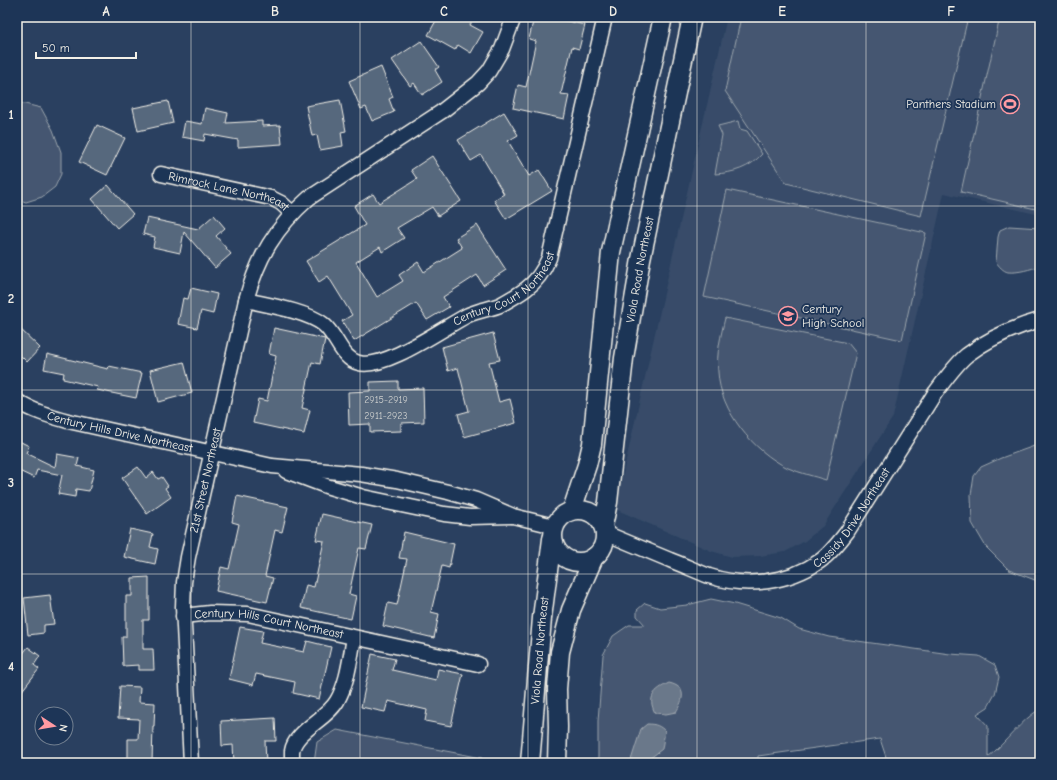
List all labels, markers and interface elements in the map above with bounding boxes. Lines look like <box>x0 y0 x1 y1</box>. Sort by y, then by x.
text: A <box>102 4 110 19</box>
text: B <box>271 4 279 19</box>
text: C <box>440 4 448 19</box>
text: D <box>609 4 617 19</box>
text: E <box>778 4 786 19</box>
text: F <box>947 4 955 19</box>
scale bar <box>36 34 136 60</box>
text: 50 m <box>42 41 70 55</box>
sports icon: Panthers Stadium <box>999 93 1021 115</box>
place label: Panthers Stadium <box>906 97 996 111</box>
text: 1 <box>8 107 14 122</box>
street label: Rimrock Lane Northeast <box>167 169 292 214</box>
street label: Viola Road Northeast <box>623 215 657 324</box>
street label: Century Court Northeast <box>451 250 557 329</box>
text: 2 <box>8 291 14 306</box>
place label: Century High School <box>802 302 864 330</box>
school or university icon: Century High School <box>777 305 799 327</box>
house number: 2915-2919 <box>364 394 408 406</box>
street label: Century Hills Drive Northeast <box>45 408 195 455</box>
house number: 2911-2923 <box>364 410 408 422</box>
street label: 21st Street Northeast <box>187 426 224 534</box>
street label: Cassidy Drive Northeast <box>810 465 893 571</box>
text: 3 <box>8 475 14 490</box>
street label: Viola Road Northeast <box>528 595 552 705</box>
street label: Century Hills Court Northeast <box>194 606 345 642</box>
text: 4 <box>8 659 14 674</box>
north arrow <box>34 706 74 746</box>
text: N <box>56 723 70 733</box>

